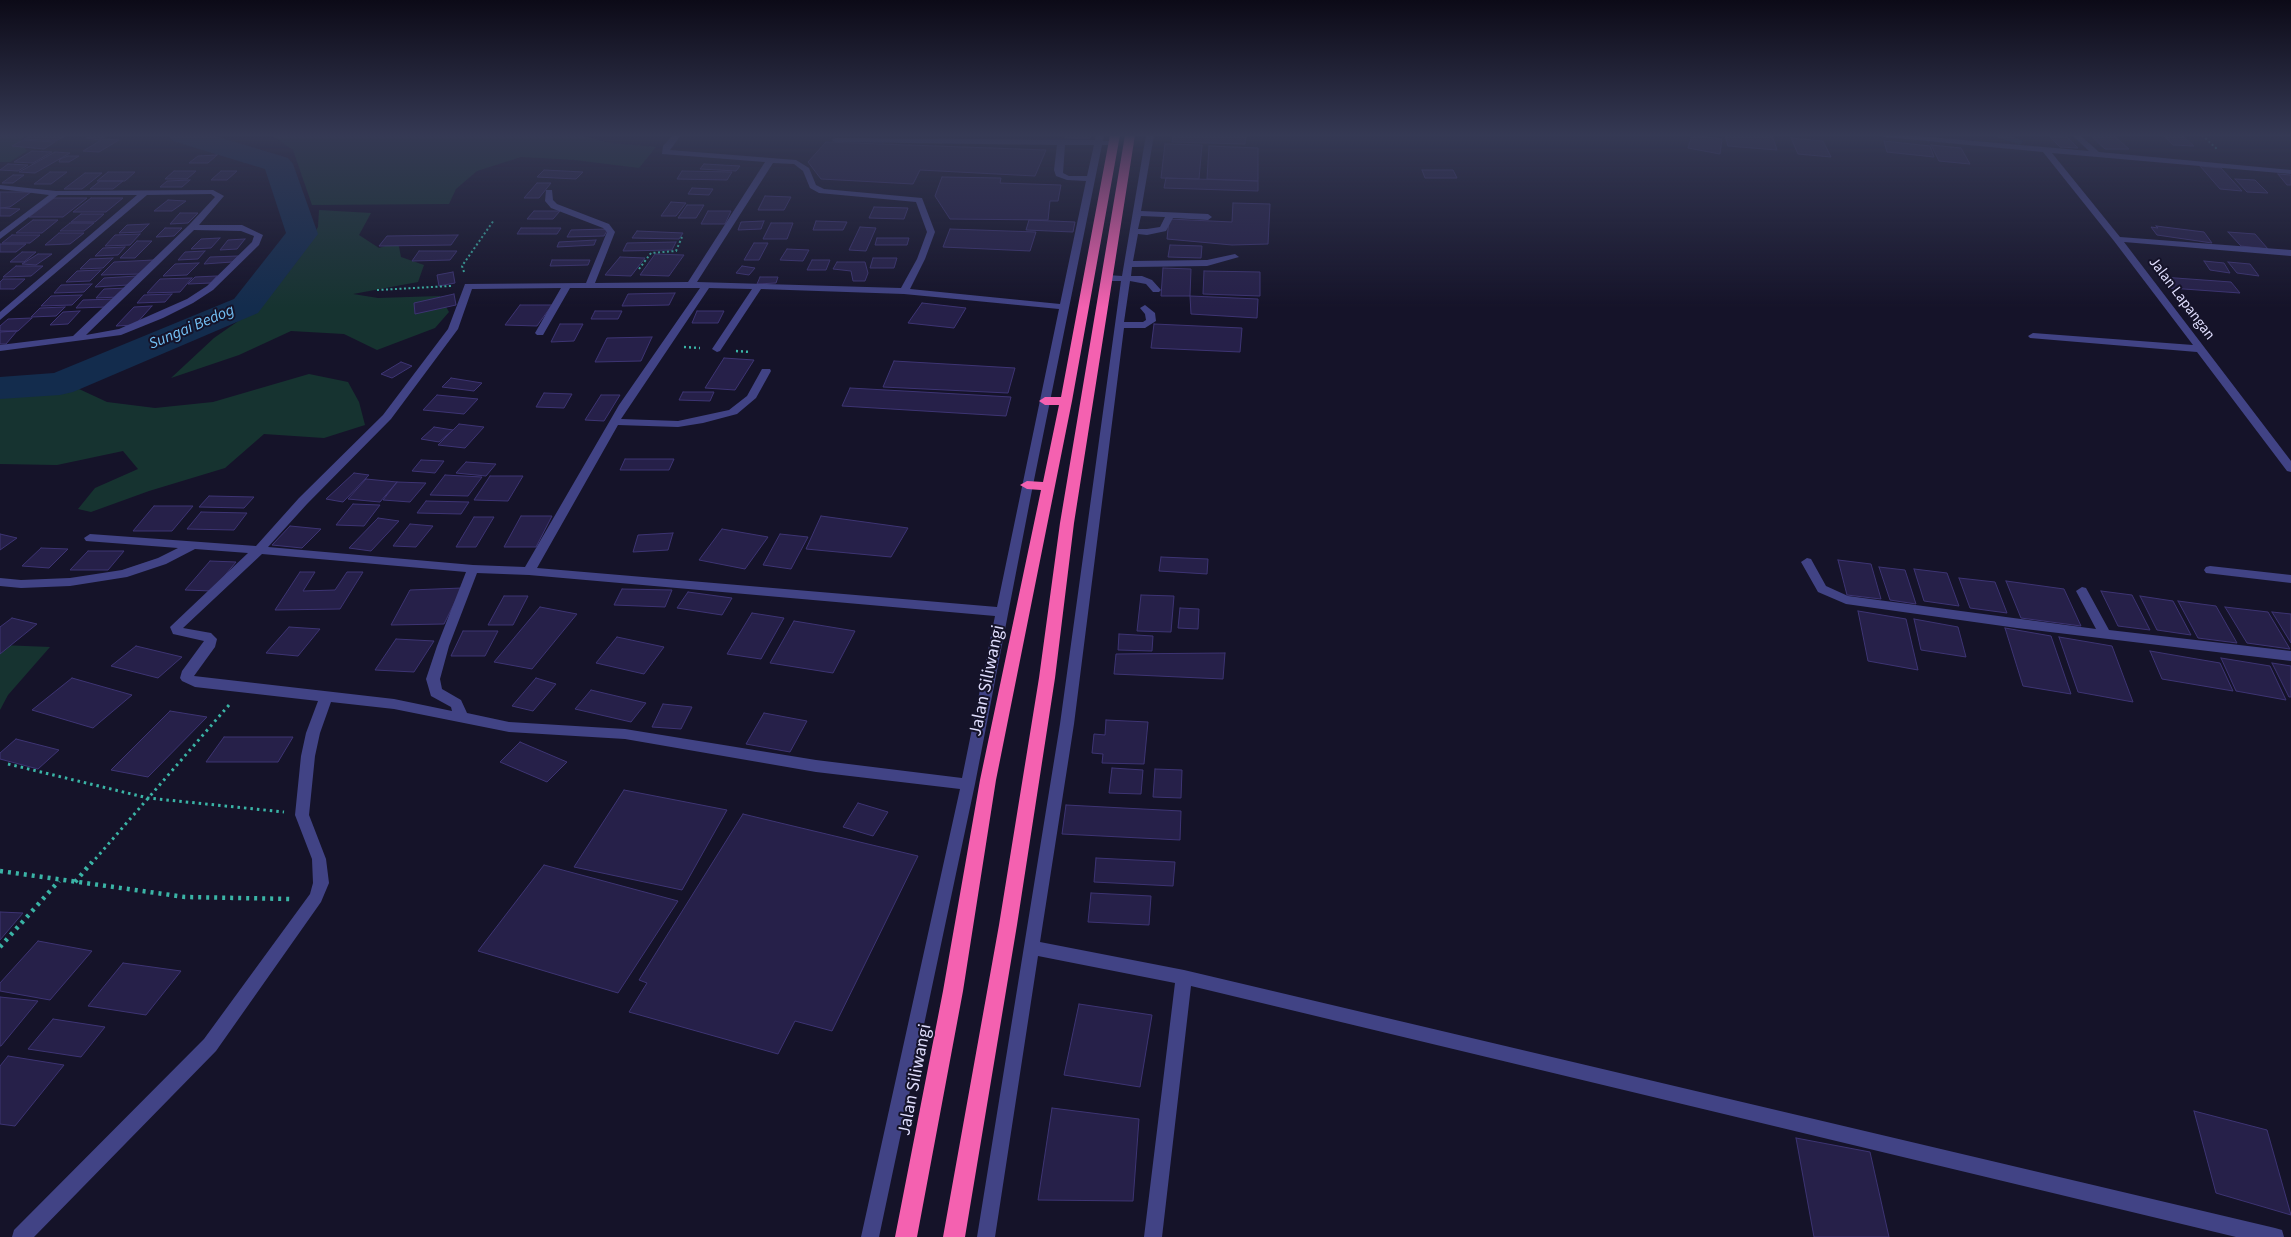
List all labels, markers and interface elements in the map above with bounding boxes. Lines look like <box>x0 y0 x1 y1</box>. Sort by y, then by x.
street label: Jalan Lapangan <box>2144 254 2218 344</box>
water label: Sungai Bedog <box>146 301 238 355</box>
street label: Jalan Siliwangi <box>966 623 1010 739</box>
street label: Jalan Siliwangi <box>895 1022 937 1138</box>

